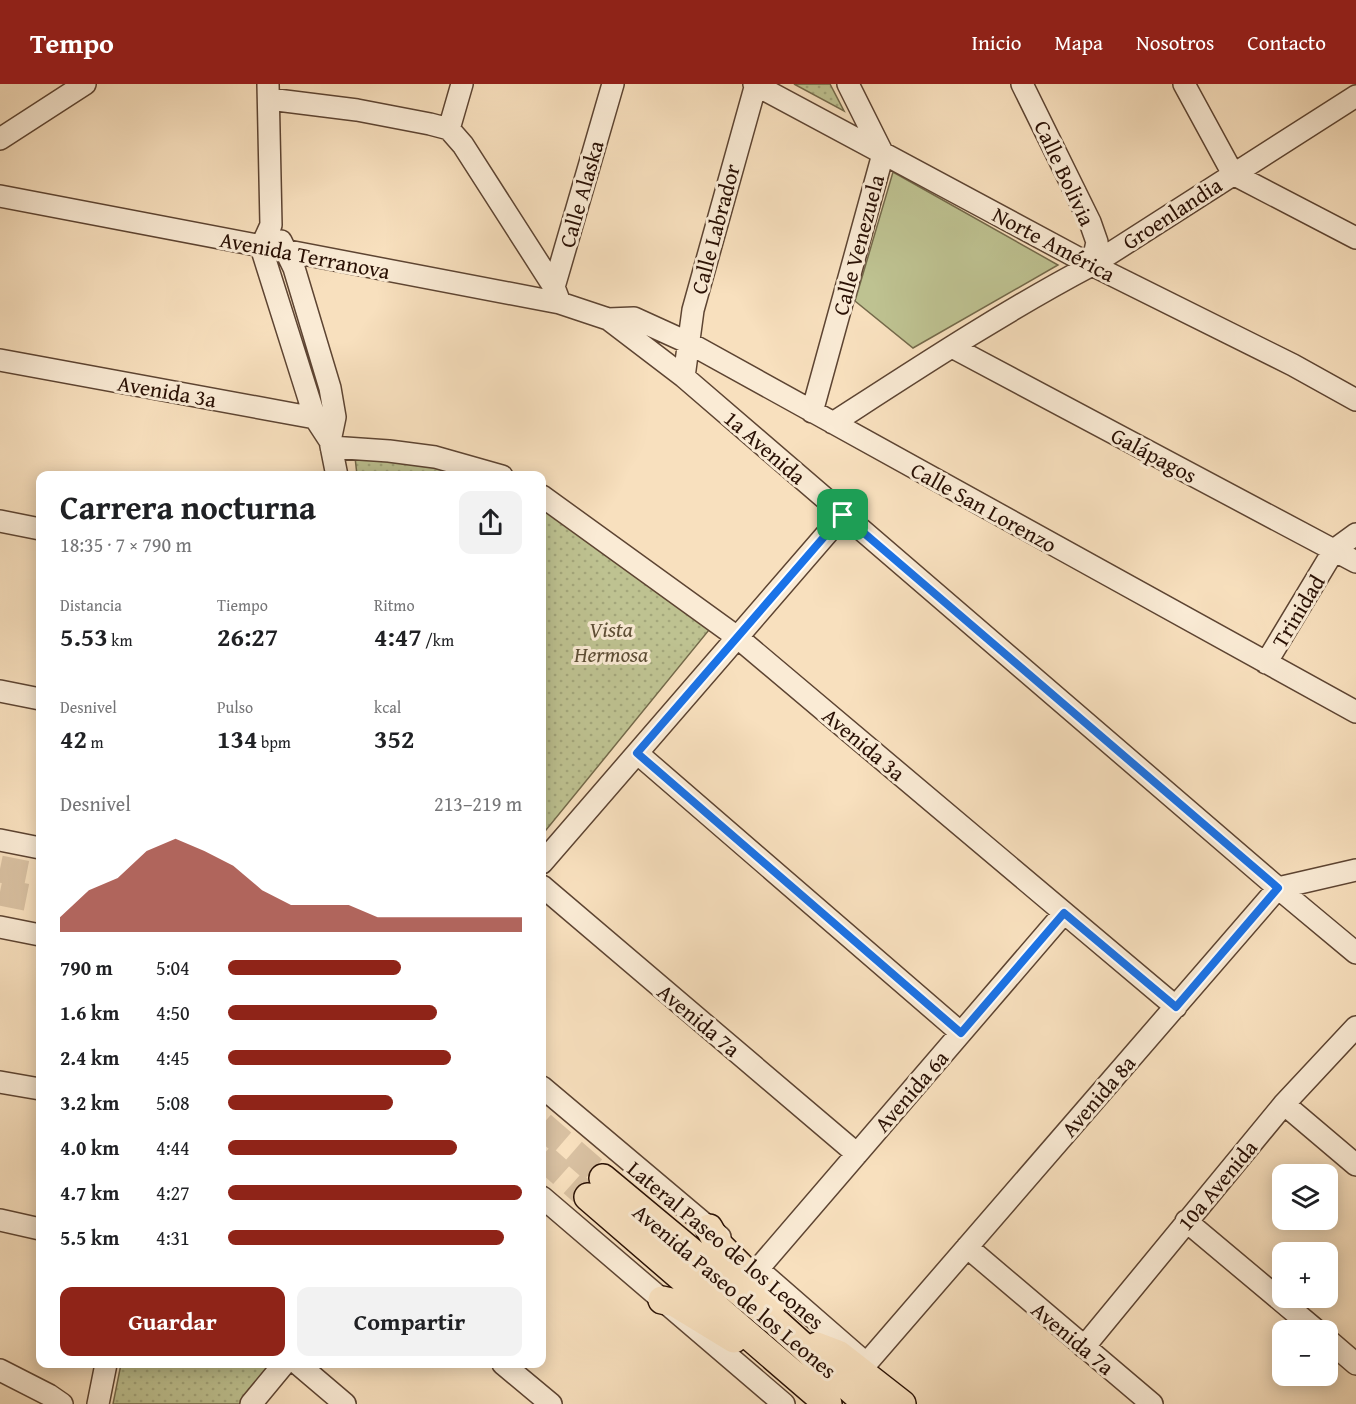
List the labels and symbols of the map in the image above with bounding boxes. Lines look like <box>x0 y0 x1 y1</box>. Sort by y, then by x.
street label: Calle Bolivia <box>1027 115 1104 232</box>
street label: Calle Alaska <box>550 136 612 251</box>
street label: Calle Labrador <box>682 160 748 298</box>
street label: Groenlandia <box>1116 169 1229 257</box>
street label: Calle Venezuela <box>824 171 892 319</box>
street label: Norte América <box>987 198 1121 290</box>
street label: Avenida Terranova <box>217 223 393 287</box>
street label: Avenida 3a <box>115 367 219 416</box>
street label: 1a Avenida <box>717 402 814 492</box>
street label: Galápagos <box>1105 419 1203 491</box>
street label: Calle San Lorenzo <box>905 454 1063 560</box>
pin <box>817 489 868 540</box>
street label: Trinidad <box>1264 568 1332 654</box>
park label: Vista Hermosa <box>573 613 648 670</box>
street label: Avenida 3a <box>816 700 913 789</box>
street label: Avenida 7a <box>651 976 748 1065</box>
street label: Avenida 6a <box>866 1042 956 1139</box>
street label: Avenida 8a <box>1053 1047 1143 1144</box>
street label: 10a Avenida <box>1169 1132 1265 1237</box>
street label: Lateral Paseo de los Leones <box>621 1153 831 1337</box>
street label: Avenida Paseo de los Leones <box>626 1196 844 1386</box>
street label: Avenida 7a <box>1025 1294 1122 1383</box>

